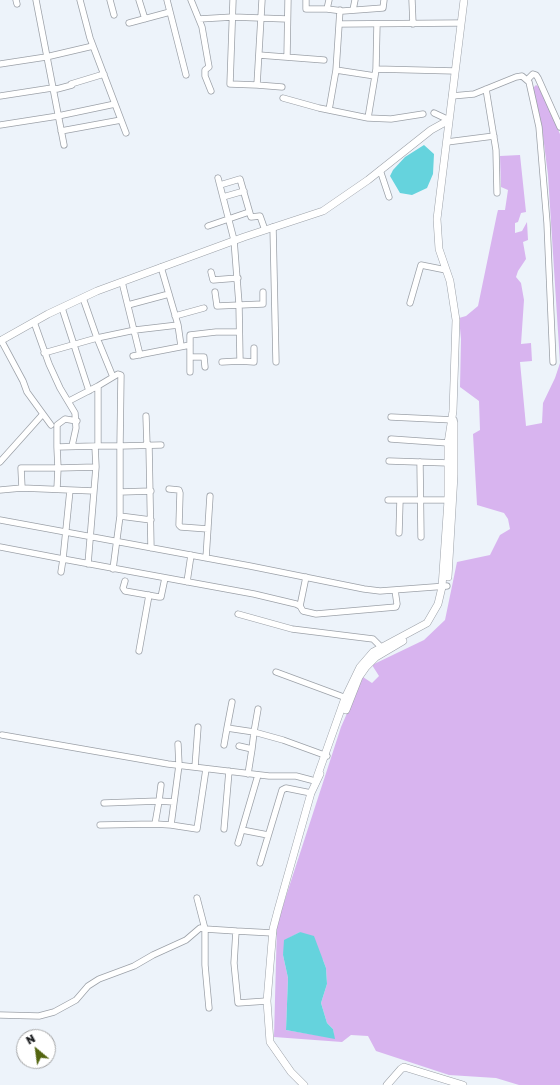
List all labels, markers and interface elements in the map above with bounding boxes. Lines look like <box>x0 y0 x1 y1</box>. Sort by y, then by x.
north arrow <box>16 1029 56 1069</box>
text: N <box>24 1031 37 1047</box>

